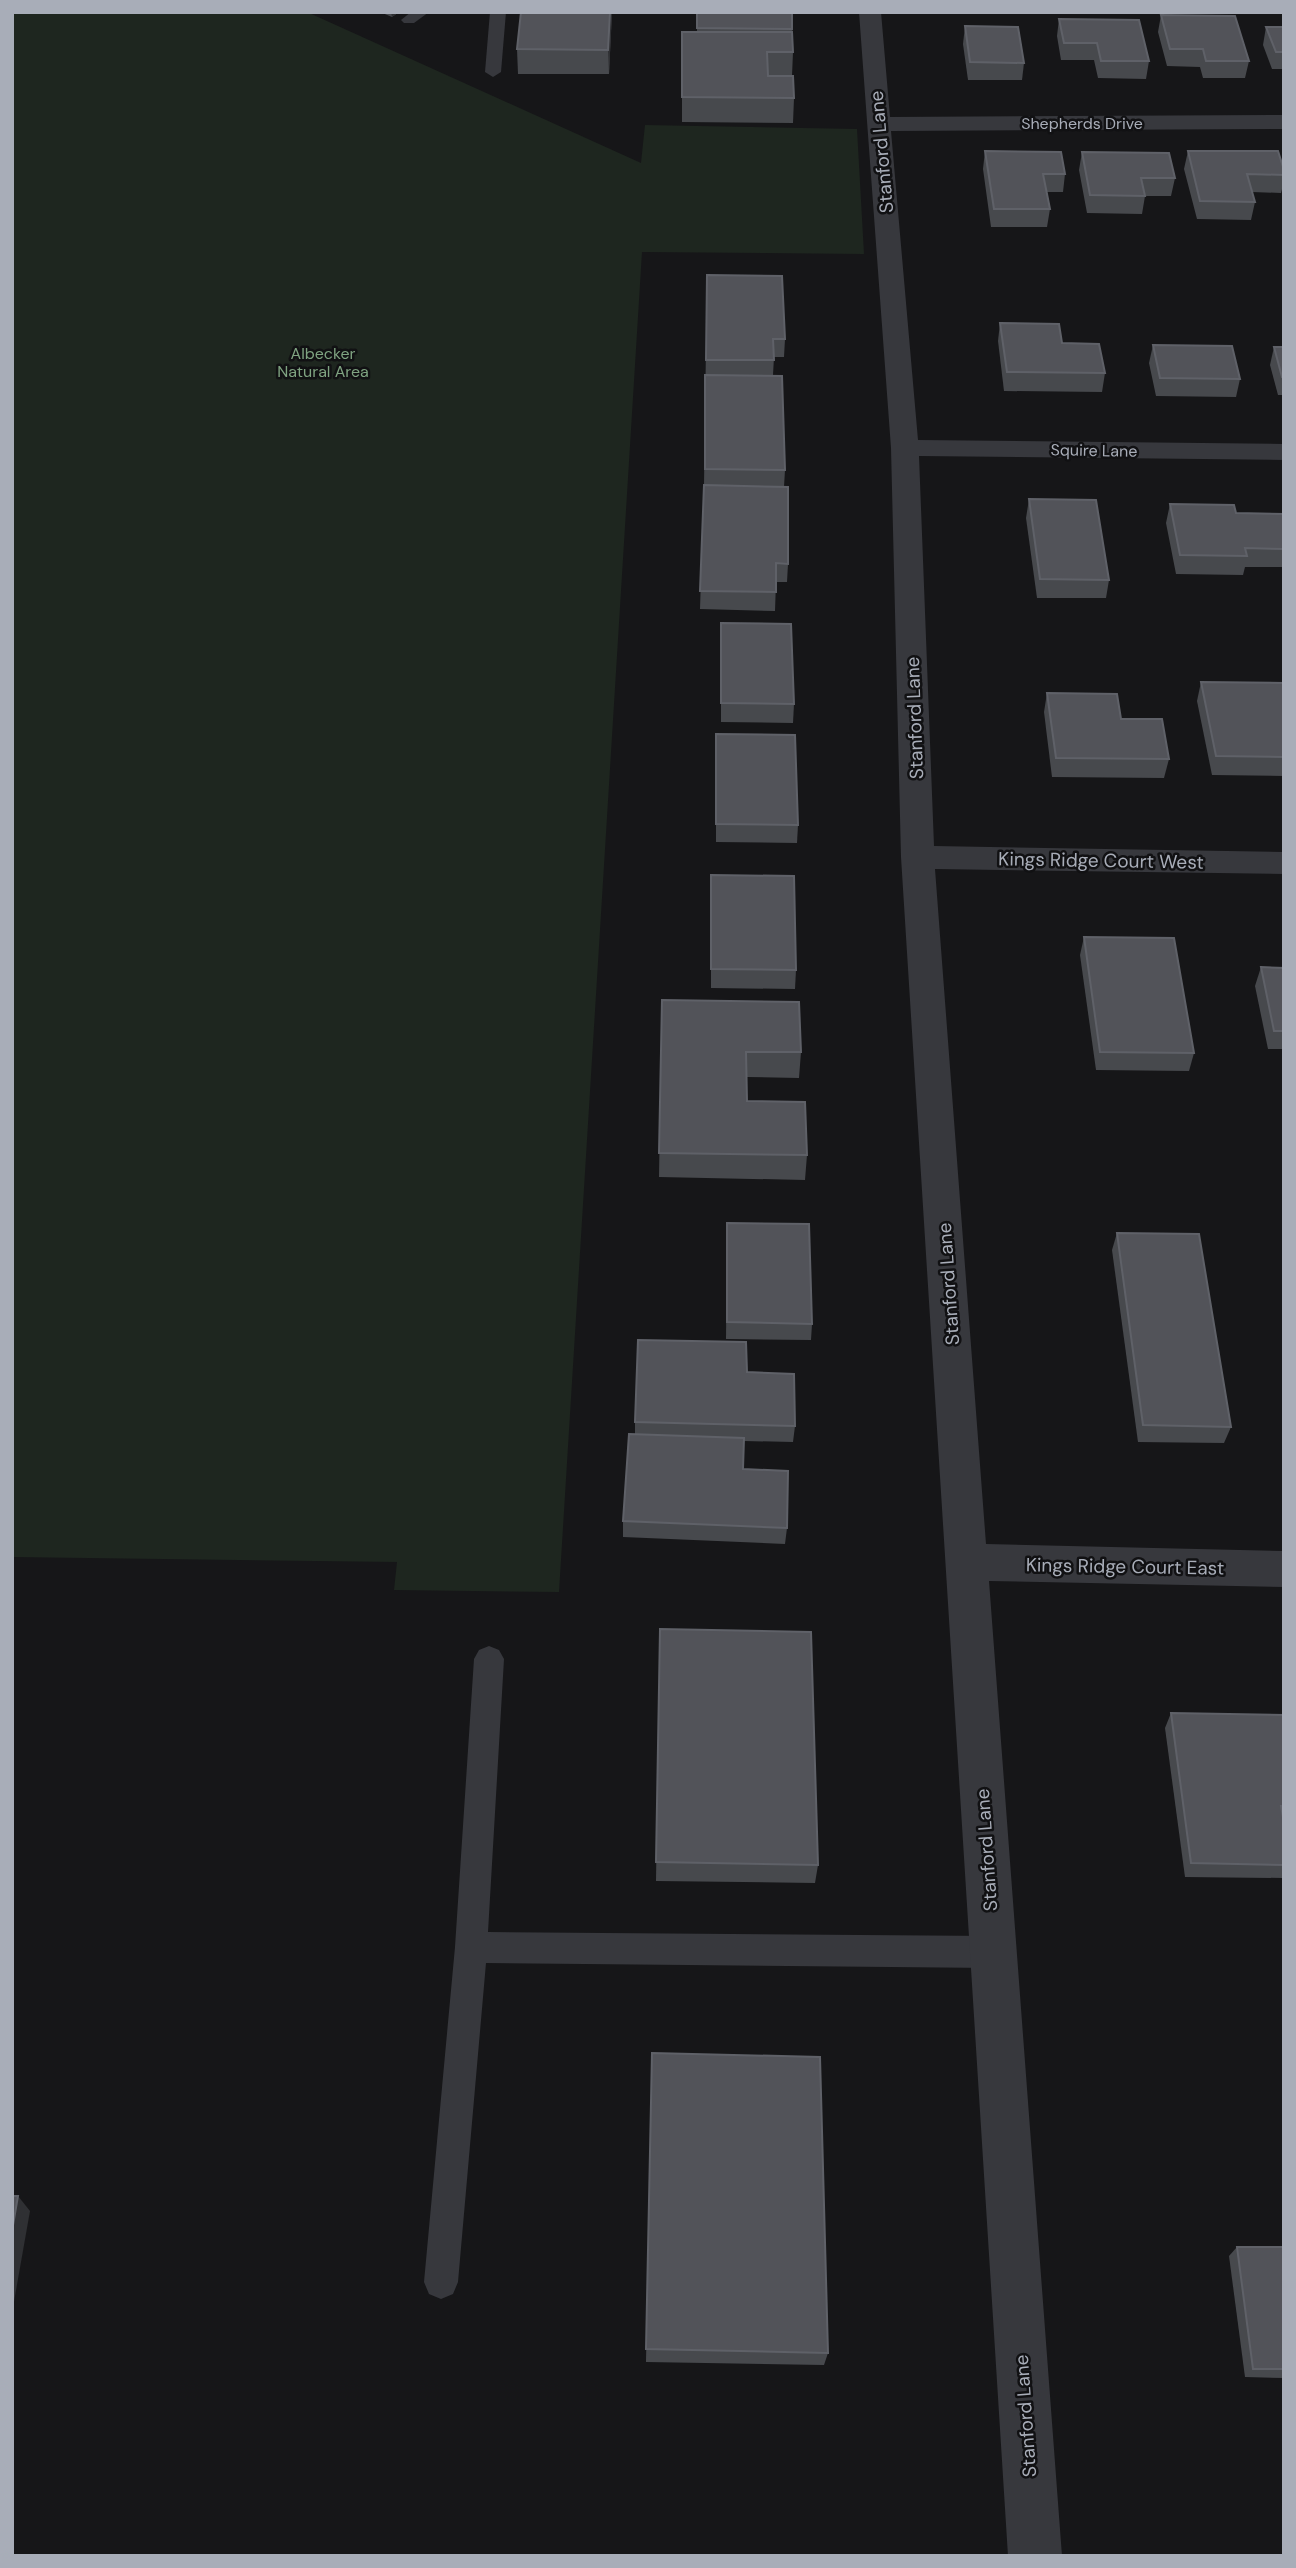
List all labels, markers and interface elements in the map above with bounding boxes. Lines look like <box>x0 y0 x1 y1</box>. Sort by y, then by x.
street label: Stanford Lane <box>864 90 899 214</box>
street label: Shepherds Drive <box>1021 113 1143 134</box>
park label: Albecker Natural Area <box>277 343 369 382</box>
street label: Squire Lane <box>1050 439 1138 462</box>
street label: Stanford Lane <box>900 656 929 780</box>
street label: Kings Ridge Court West <box>998 846 1204 875</box>
street label: Stanford Lane <box>932 1222 965 1346</box>
street label: Kings Ridge Court East <box>1026 1552 1224 1581</box>
street label: Stanford Lane <box>970 1788 1003 1912</box>
street label: Stanford Lane <box>1009 2354 1042 2478</box>

